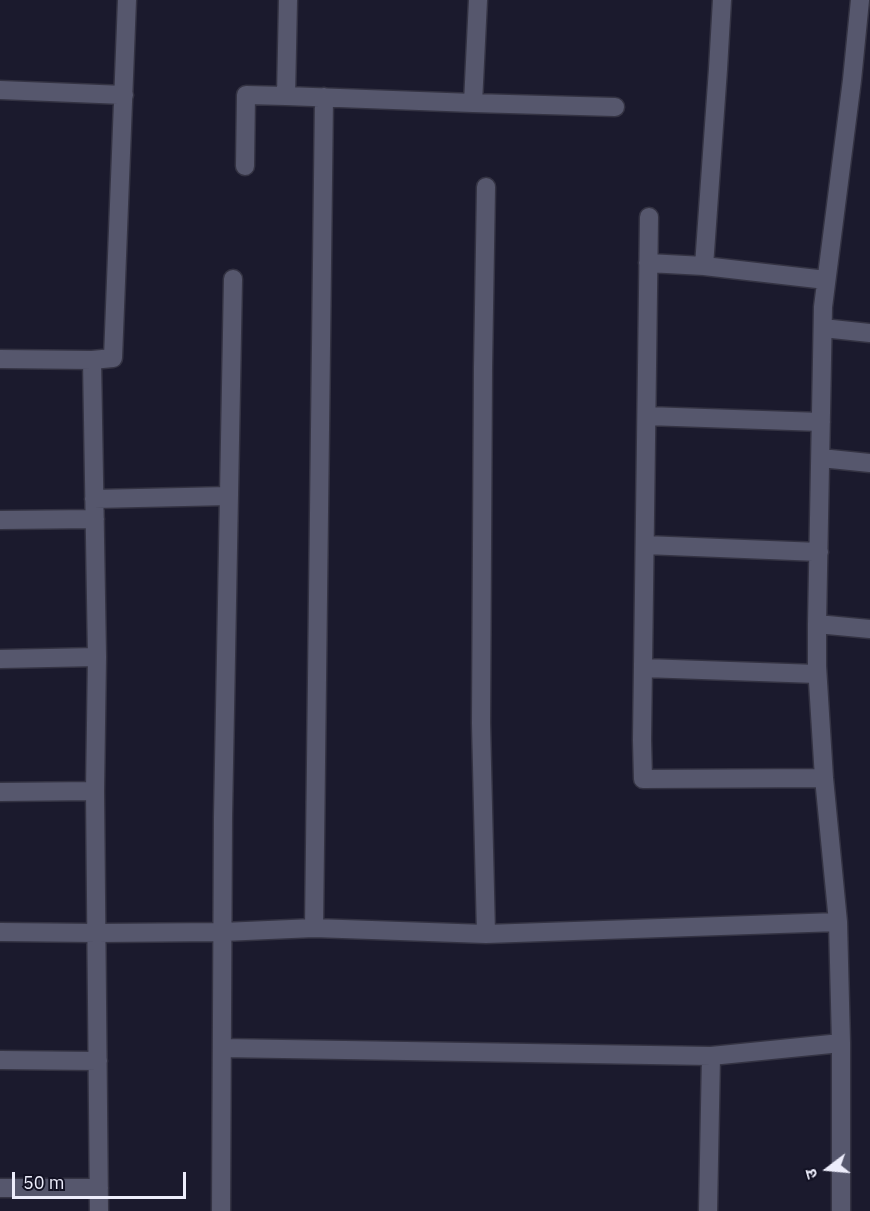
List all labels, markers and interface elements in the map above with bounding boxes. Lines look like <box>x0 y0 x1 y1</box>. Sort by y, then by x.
north arrow <box>798 1139 858 1199</box>
scale bar <box>15 1160 189 1198</box>
text: उ <box>800 1167 822 1181</box>
text: 50 m <box>23 1171 65 1194</box>

